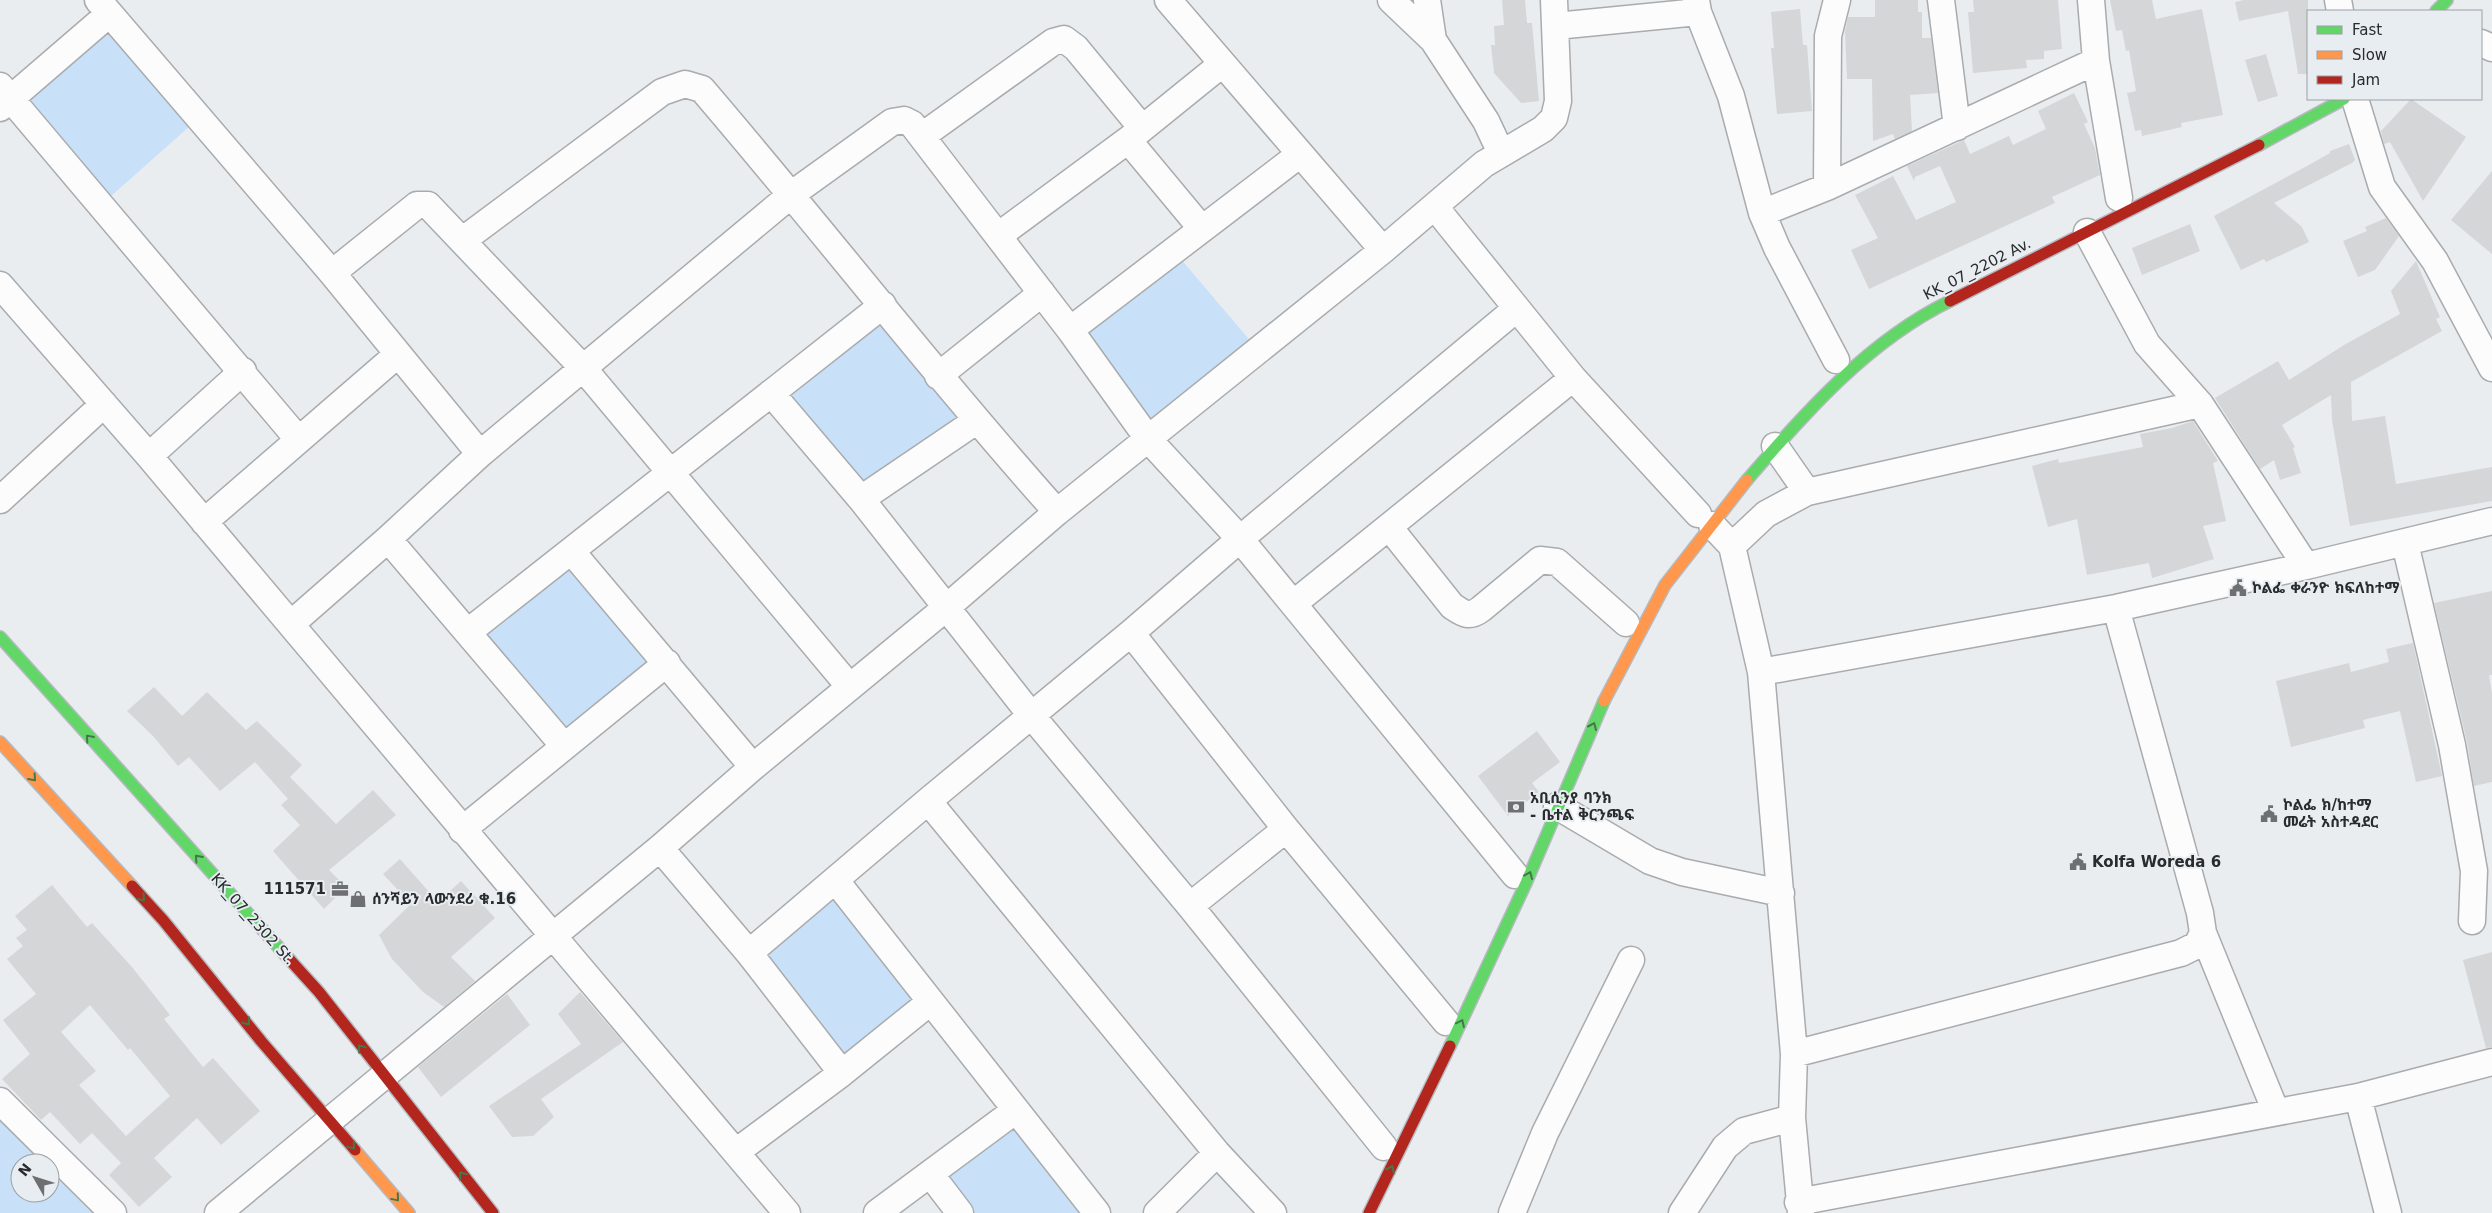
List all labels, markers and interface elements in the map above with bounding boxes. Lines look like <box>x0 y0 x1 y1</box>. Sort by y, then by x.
legend <box>2307 10 2482 100</box>
text: Fast <box>2352 21 2382 39</box>
text: Slow <box>2352 46 2387 64</box>
text: Jam <box>2351 71 2380 89</box>
street label: KK_07_2202 Av. <box>1920 234 2034 305</box>
public building icon: ኮልፌ ቀራንዮ ክፍለከተማ <box>2228 578 2248 598</box>
place label: ኮልፌ ቀራንዮ ክፍለከተማ <box>2252 579 2400 597</box>
one-way arrow <box>1587 722 1597 731</box>
one-way arrow <box>86 735 95 744</box>
one-way arrow <box>27 772 36 781</box>
place label: አቢሲንያ ባንክ - ቤተል ቅርንጫፍ <box>1530 789 1634 824</box>
place label: ኮልፌ ክ/ከተማ መሬት አስተዳደር <box>2283 796 2379 831</box>
bank icon: አቢሲንያ ባንክ - ቤተል ቅርንጫፍ <box>1506 797 1526 817</box>
public building icon: ኮልፌ ክ/ከተማ መሬት አስተዳደር <box>2259 804 2279 824</box>
public building icon: Kolfa Woreda 6 <box>2068 852 2088 872</box>
place label: Kolfa Woreda 6 <box>2092 853 2221 871</box>
one-way arrow <box>195 855 204 864</box>
street label: KK_07_2302 St. <box>206 870 299 969</box>
one-way arrow <box>1522 871 1533 880</box>
office icon: 111571 <box>330 879 350 899</box>
place label: 111571 <box>263 880 326 898</box>
shop icon: ሰንሻይን ላውንደሪ ቁ.16 <box>348 889 368 909</box>
place label: ሰንሻይን ላውንደሪ ቁ.16 <box>372 890 516 908</box>
one-way arrow <box>136 892 145 901</box>
one-way arrow <box>241 1016 249 1025</box>
one-way arrow <box>1455 1019 1466 1028</box>
one-way arrow <box>359 1045 367 1054</box>
one-way arrow <box>347 1140 356 1149</box>
north arrow <box>10 1153 60 1203</box>
text: N <box>15 1160 35 1179</box>
one-way arrow <box>1385 1165 1395 1174</box>
one-way arrow <box>460 1172 468 1181</box>
one-way arrow <box>391 1192 399 1201</box>

